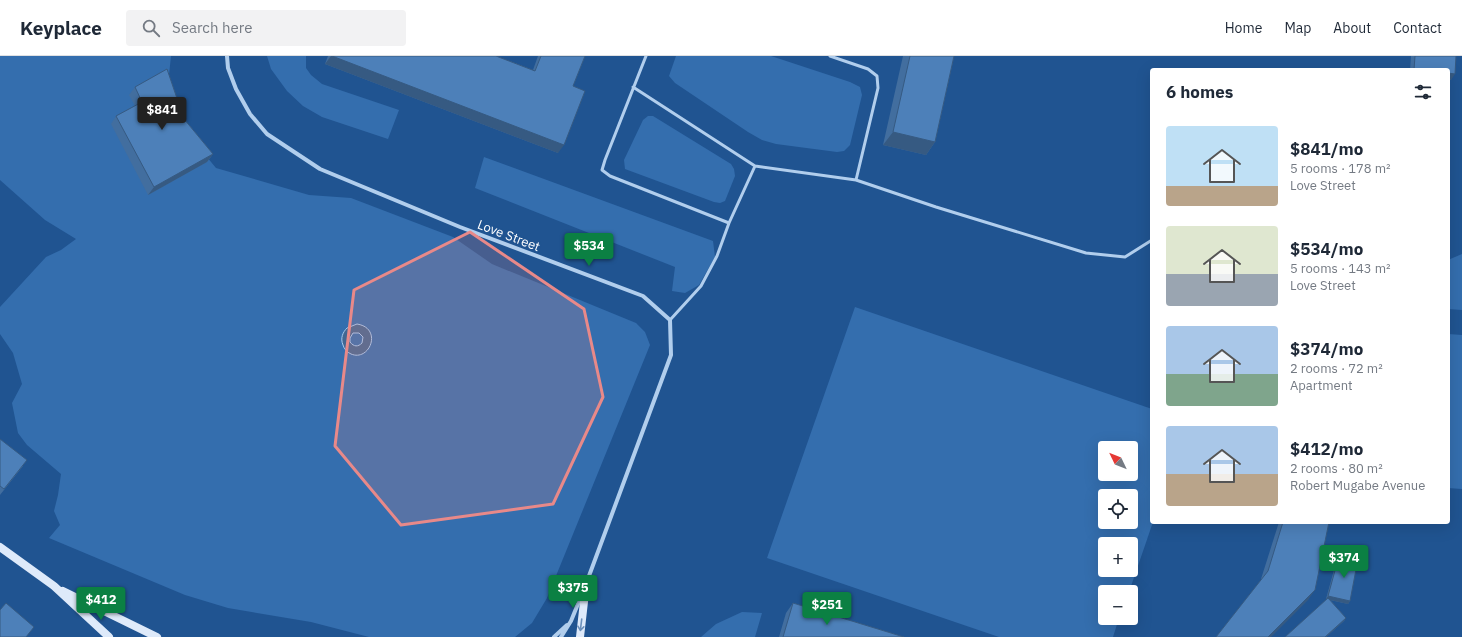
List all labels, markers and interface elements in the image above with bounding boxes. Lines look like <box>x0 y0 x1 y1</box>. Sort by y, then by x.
search box <box>126 10 406 46</box>
text: Keyplace <box>20 16 102 40</box>
icon: search <box>140 17 162 39</box>
text: Search here <box>172 18 252 37</box>
text: Home <box>1225 19 1262 37</box>
text: Map <box>1284 19 1311 37</box>
text: About <box>1333 19 1371 37</box>
text: Contact <box>1393 19 1442 37</box>
text: 6 homes <box>1166 81 1233 103</box>
icon: filters <box>1412 81 1434 103</box>
pin: $841 <box>138 97 186 131</box>
text: $841 <box>146 101 178 118</box>
text: $841/mo <box>1290 138 1363 160</box>
icon: home <box>1198 142 1246 190</box>
text: 5 rooms · 178 m² <box>1290 160 1391 177</box>
text: Love Street <box>1290 177 1356 194</box>
street label: Love Street <box>475 216 543 255</box>
pin: $534 <box>565 233 613 267</box>
text: $534 <box>573 237 605 254</box>
text: $534/mo <box>1290 238 1363 260</box>
icon: home <box>1198 242 1246 290</box>
text: 5 rooms · 143 m² <box>1290 260 1391 277</box>
text: Love Street <box>1290 277 1356 294</box>
text: $374/mo <box>1290 338 1363 360</box>
icon: home <box>1198 342 1246 390</box>
text: 2 rooms · 72 m² <box>1290 360 1383 377</box>
text: Apartment <box>1290 377 1353 394</box>
text: $412/mo <box>1290 438 1363 460</box>
north arrow <box>1098 441 1138 481</box>
map controls <box>1098 441 1138 625</box>
icon: home <box>1198 442 1246 490</box>
text: 2 rooms · 80 m² <box>1290 460 1383 477</box>
text: Robert Mugabe Avenue <box>1290 477 1425 494</box>
button: locate <box>1098 489 1138 529</box>
button: + <box>1098 537 1138 577</box>
pin: $374 <box>1320 545 1368 579</box>
text: $374 <box>1328 549 1360 566</box>
pin: $375 <box>549 575 597 609</box>
text: $375 <box>557 579 589 596</box>
button: − <box>1098 585 1138 625</box>
pin: $412 <box>77 587 125 621</box>
text: $412 <box>85 591 117 608</box>
pin: $251 <box>803 592 851 626</box>
text: $251 <box>811 596 843 613</box>
one-way arrow <box>577 618 585 631</box>

